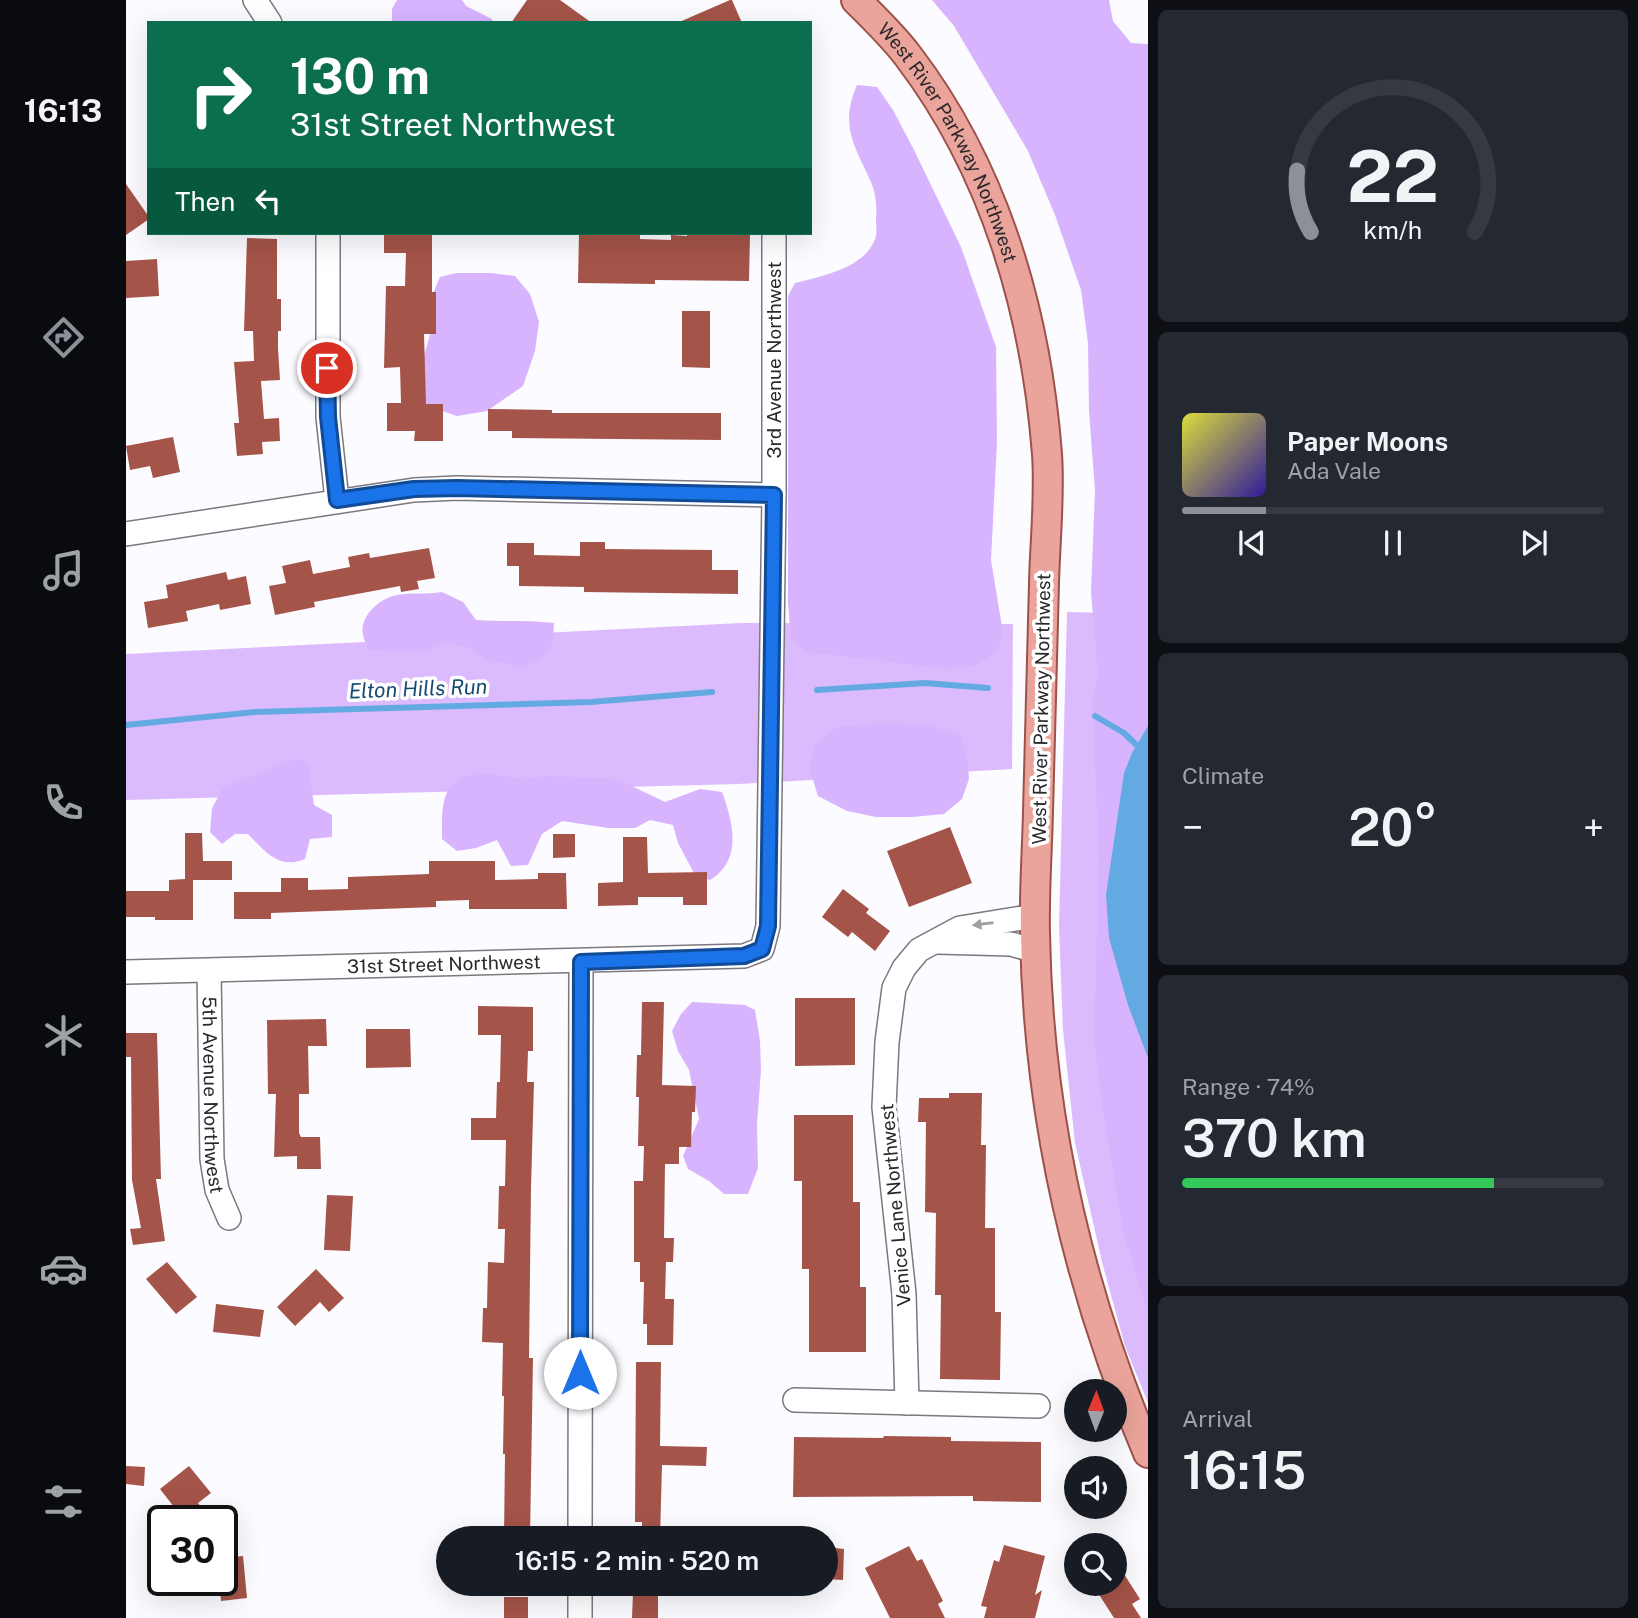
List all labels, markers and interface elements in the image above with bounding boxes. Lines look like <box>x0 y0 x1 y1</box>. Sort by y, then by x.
street label: West River Parkway Northwest <box>874 18 1022 265</box>
text: 130 m <box>290 47 430 105</box>
icon: right <box>175 49 266 140</box>
text: 16:13 <box>24 92 102 129</box>
text: 31st Street Northwest <box>290 106 616 143</box>
text: 22 <box>1347 133 1439 218</box>
icon: left <box>249 182 287 220</box>
text: Then <box>175 186 235 217</box>
text: km/h <box>1364 215 1422 245</box>
street label: 3rd Avenue Northwest <box>763 261 785 459</box>
icon: directions <box>39 313 88 362</box>
pin <box>297 338 357 398</box>
icon: arrive <box>308 349 346 387</box>
text: Paper Moons <box>1287 426 1448 457</box>
text: Ada Vale <box>1287 457 1381 484</box>
icon: previous <box>1233 524 1271 562</box>
icon: pause <box>1374 524 1412 562</box>
icon: next <box>1515 524 1553 562</box>
icon: music <box>39 546 88 595</box>
street label: West River Parkway Northwest <box>1028 573 1054 845</box>
water label: Elton Hills Run <box>348 674 488 703</box>
text: Climate <box>1182 762 1264 789</box>
icon: phone <box>39 778 88 827</box>
text: 20° <box>1348 797 1438 858</box>
text: − <box>1182 805 1203 850</box>
text: + <box>1583 805 1604 850</box>
one-way arrow <box>972 919 994 930</box>
street label: 31st Street Northwest <box>347 950 541 977</box>
street label: 5th Avenue Northwest <box>198 996 228 1195</box>
icon: climate <box>39 1011 88 1060</box>
text: Range · 74% <box>1182 1073 1315 1100</box>
street label: Venice Lane Northwest <box>875 1103 915 1307</box>
text: 370 km <box>1182 1108 1367 1169</box>
icon: car <box>39 1244 88 1293</box>
position arrow <box>543 1336 617 1410</box>
north arrow <box>1064 1379 1127 1442</box>
map controls <box>1064 1379 1127 1596</box>
text: Arrival <box>1182 1405 1253 1432</box>
text: 16:15 <box>1182 1440 1306 1501</box>
button: sound <box>1064 1456 1127 1519</box>
icon: filters <box>39 1477 88 1526</box>
speed limit sign: 30 <box>147 1505 238 1596</box>
button: search <box>1064 1533 1127 1596</box>
text: 16:15 · 2 min · 520 m <box>515 1545 759 1576</box>

